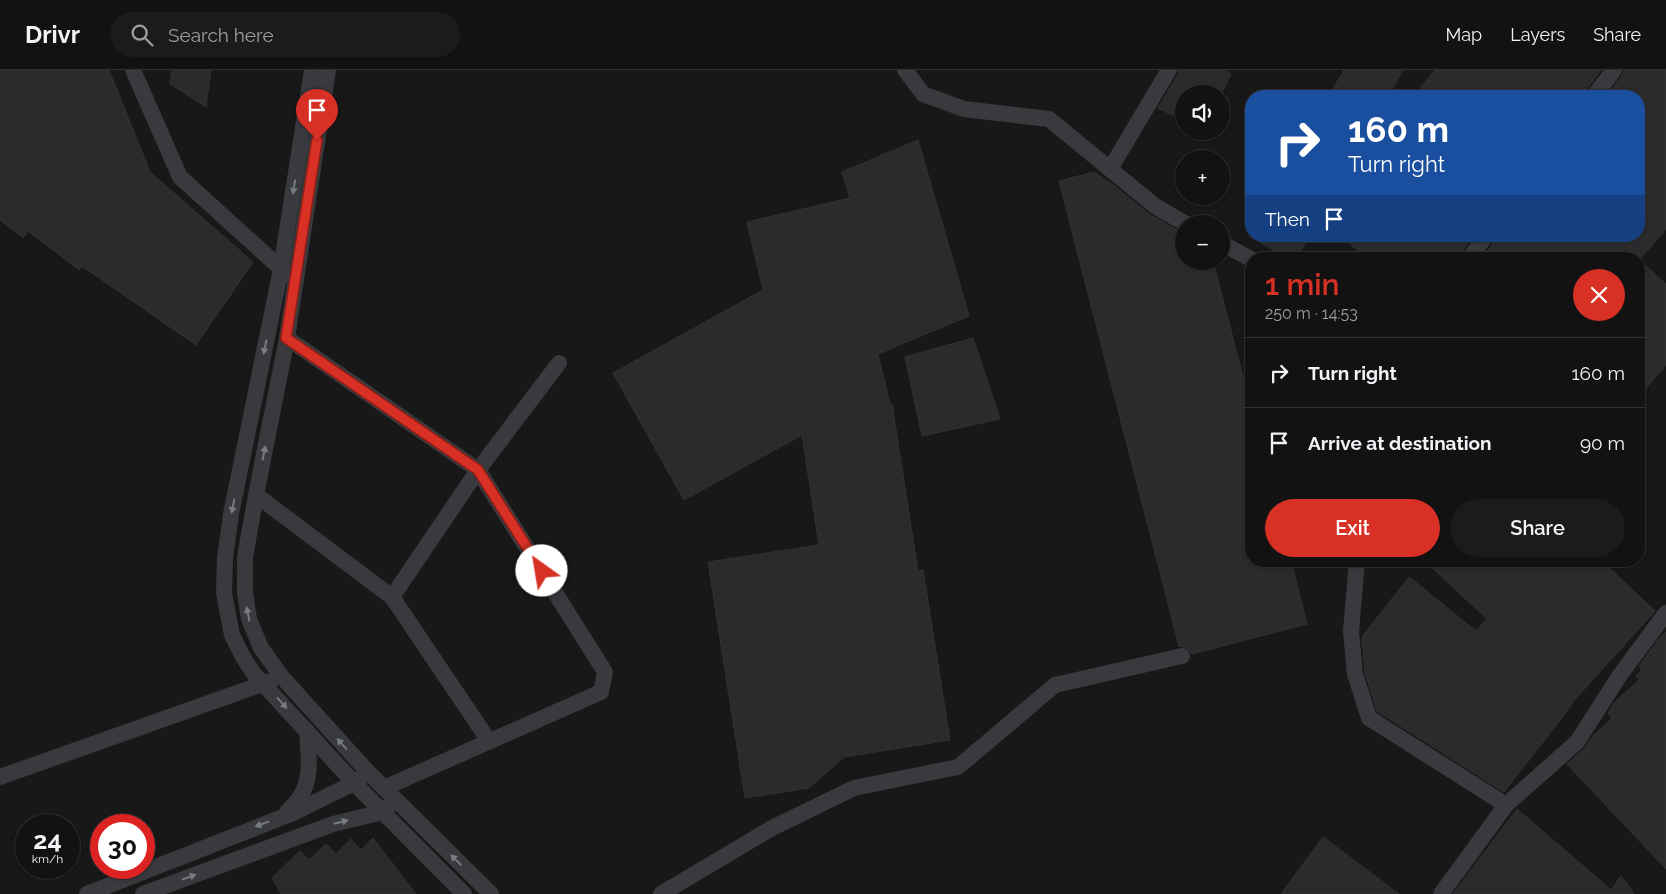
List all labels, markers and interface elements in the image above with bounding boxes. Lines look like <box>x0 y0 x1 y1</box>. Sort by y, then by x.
search box <box>110 12 460 57</box>
text: Drivr <box>25 20 80 49</box>
icon: search <box>128 21 156 49</box>
text: Search here <box>168 24 274 46</box>
text: Map <box>1446 24 1482 45</box>
text: Layers <box>1510 24 1565 45</box>
text: Share <box>1593 24 1641 45</box>
map controls <box>1175 85 1230 270</box>
button: sound <box>1175 85 1230 140</box>
pin <box>296 89 338 140</box>
icon: arrive <box>303 96 331 124</box>
text: 160 m <box>1348 109 1449 150</box>
icon: right <box>1265 110 1330 175</box>
button: + <box>1175 150 1230 205</box>
text: Turn right <box>1348 151 1445 177</box>
one-way arrow <box>290 180 298 196</box>
icon: arrive <box>1320 205 1348 233</box>
text: Then <box>1265 208 1310 230</box>
button: − <box>1175 215 1230 270</box>
text: 1 min <box>1265 267 1340 302</box>
button: close <box>1573 269 1625 321</box>
text: 250 m · 14:53 <box>1265 304 1358 323</box>
one-way arrow <box>261 340 269 355</box>
icon: right <box>1265 359 1293 387</box>
text: Turn right <box>1308 362 1397 384</box>
text: 160 m <box>1571 362 1625 384</box>
icon: arrive <box>1265 429 1293 457</box>
text: Arrive at destination <box>1308 432 1492 454</box>
text: 90 m <box>1580 432 1625 454</box>
one-way arrow <box>260 445 268 461</box>
one-way arrow <box>228 499 236 515</box>
button: Exit <box>1265 499 1440 557</box>
button: Share <box>1450 499 1625 557</box>
position arrow <box>515 544 567 596</box>
one-way arrow <box>244 605 252 621</box>
one-way arrow <box>276 697 287 710</box>
one-way arrow <box>336 738 348 750</box>
speed limit sign: 30 <box>90 814 155 879</box>
one-way arrow <box>334 818 349 826</box>
one-way arrow <box>255 821 269 829</box>
text: 24 <box>33 825 62 855</box>
text: km/h <box>32 852 63 866</box>
one-way arrow <box>450 854 462 866</box>
one-way arrow <box>181 873 196 880</box>

